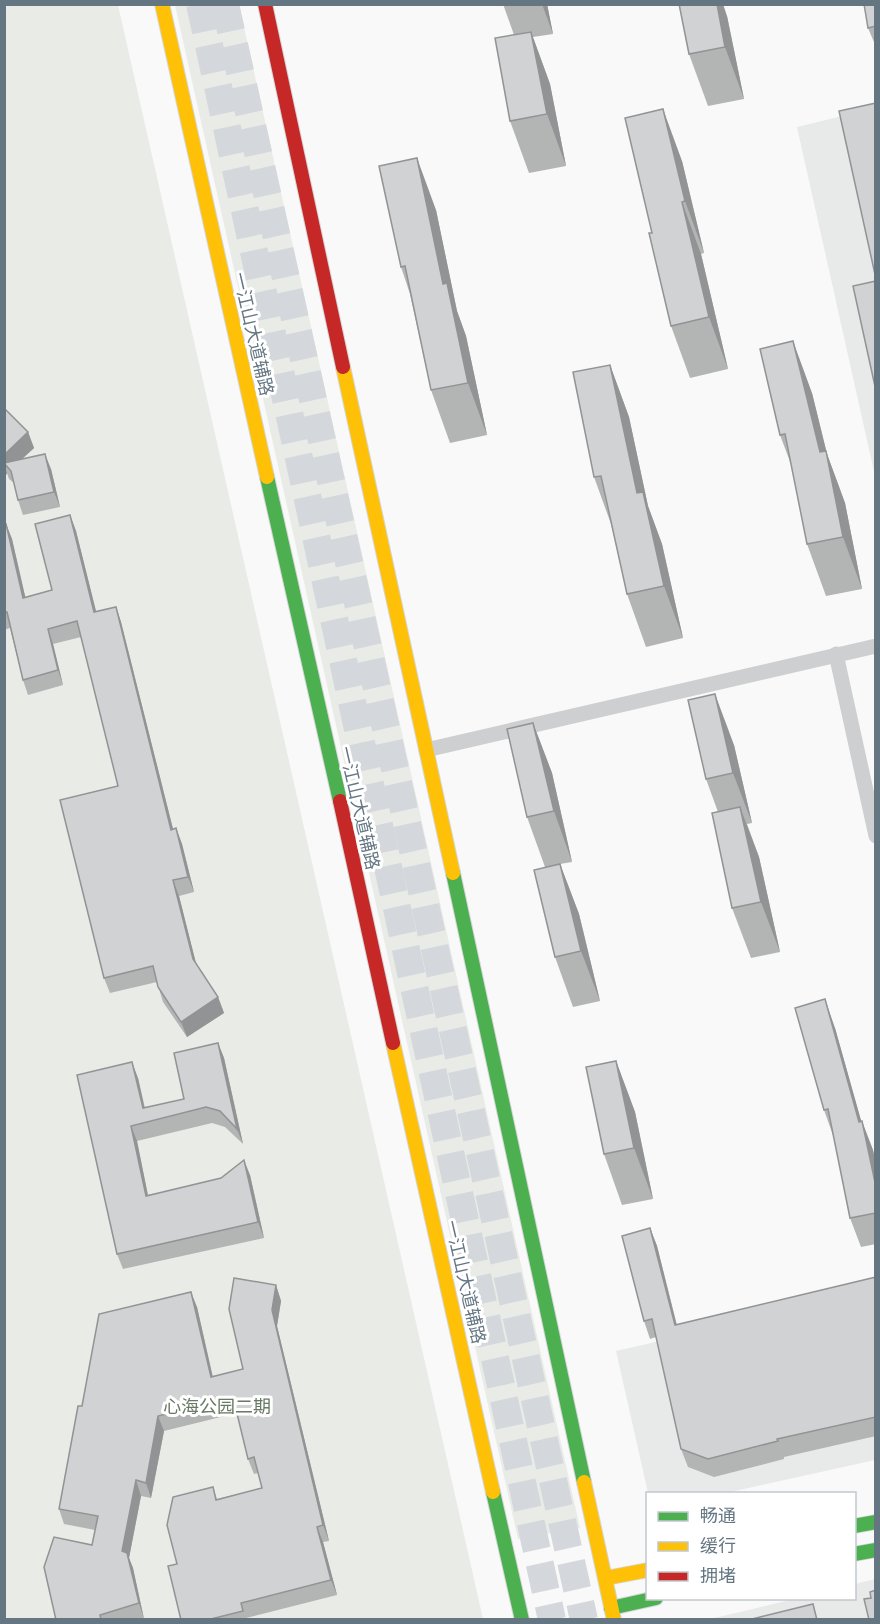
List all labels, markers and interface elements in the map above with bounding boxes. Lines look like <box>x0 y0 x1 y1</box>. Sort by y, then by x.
street label: 一江山大道辅路 <box>226 270 277 398</box>
street label: 一江山大道辅路 <box>332 744 383 872</box>
street label: 一江山大道辅路 <box>438 1218 489 1346</box>
park label: 心海公园二期 <box>163 1397 271 1420</box>
legend <box>646 1492 856 1600</box>
text: 畅通 <box>700 1506 736 1529</box>
text: 缓行 <box>700 1536 736 1559</box>
text: 拥堵 <box>700 1566 736 1589</box>

